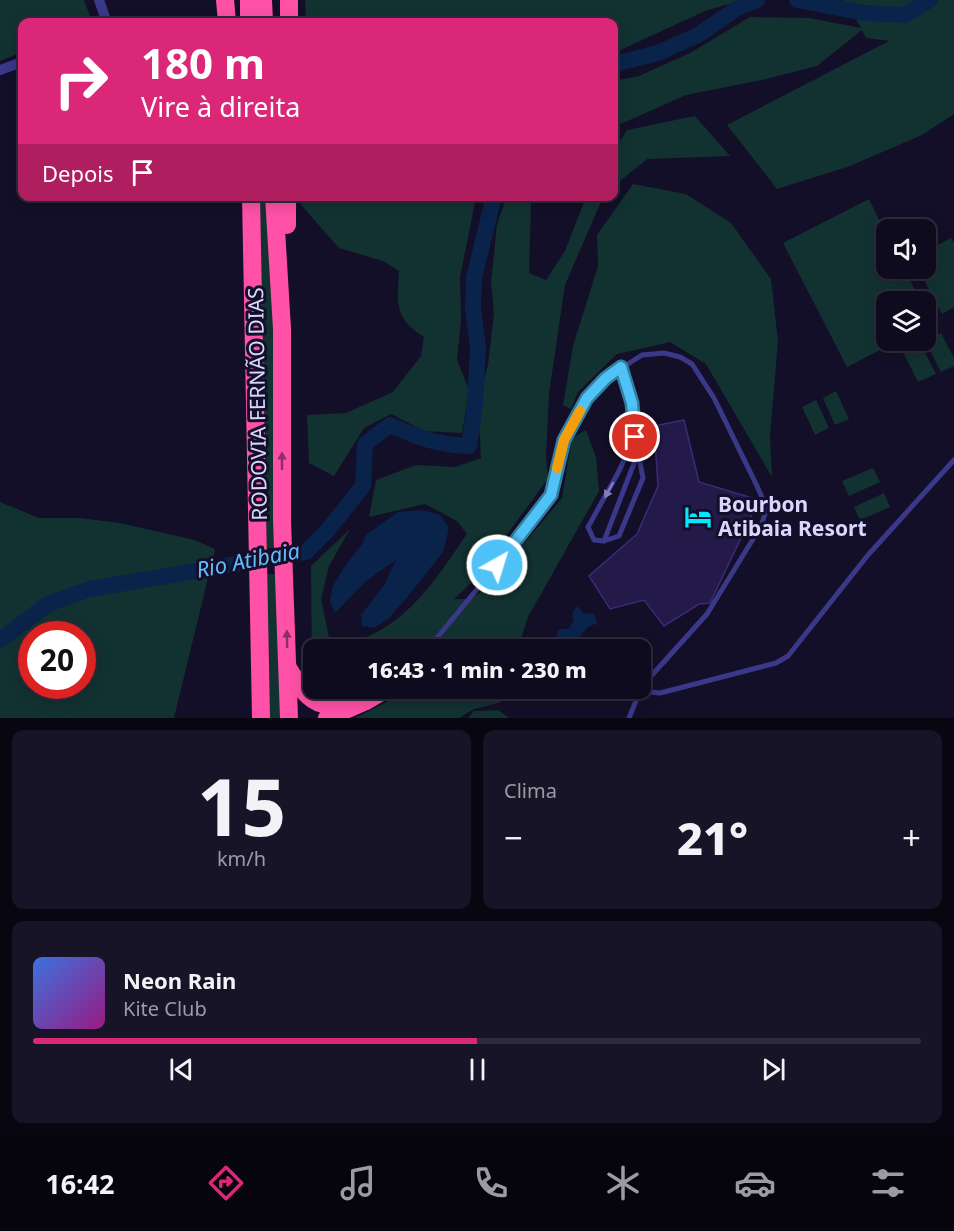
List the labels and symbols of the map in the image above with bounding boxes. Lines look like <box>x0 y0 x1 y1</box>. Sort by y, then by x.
street label: RODOVIA FERNÃO DIAS <box>241 287 273 521</box>
pin <box>609 411 660 462</box>
one-way arrow <box>277 452 287 471</box>
one-way arrow <box>604 481 614 498</box>
place label: Bourbon Atibaia Resort <box>718 490 867 542</box>
hotel icon: Bourbon Atibaia Resort <box>683 502 713 532</box>
position arrow <box>465 533 529 597</box>
water label: Rio Atibaia <box>193 534 303 584</box>
speed limit sign: 20 <box>18 621 96 699</box>
one-way arrow <box>282 629 292 648</box>

